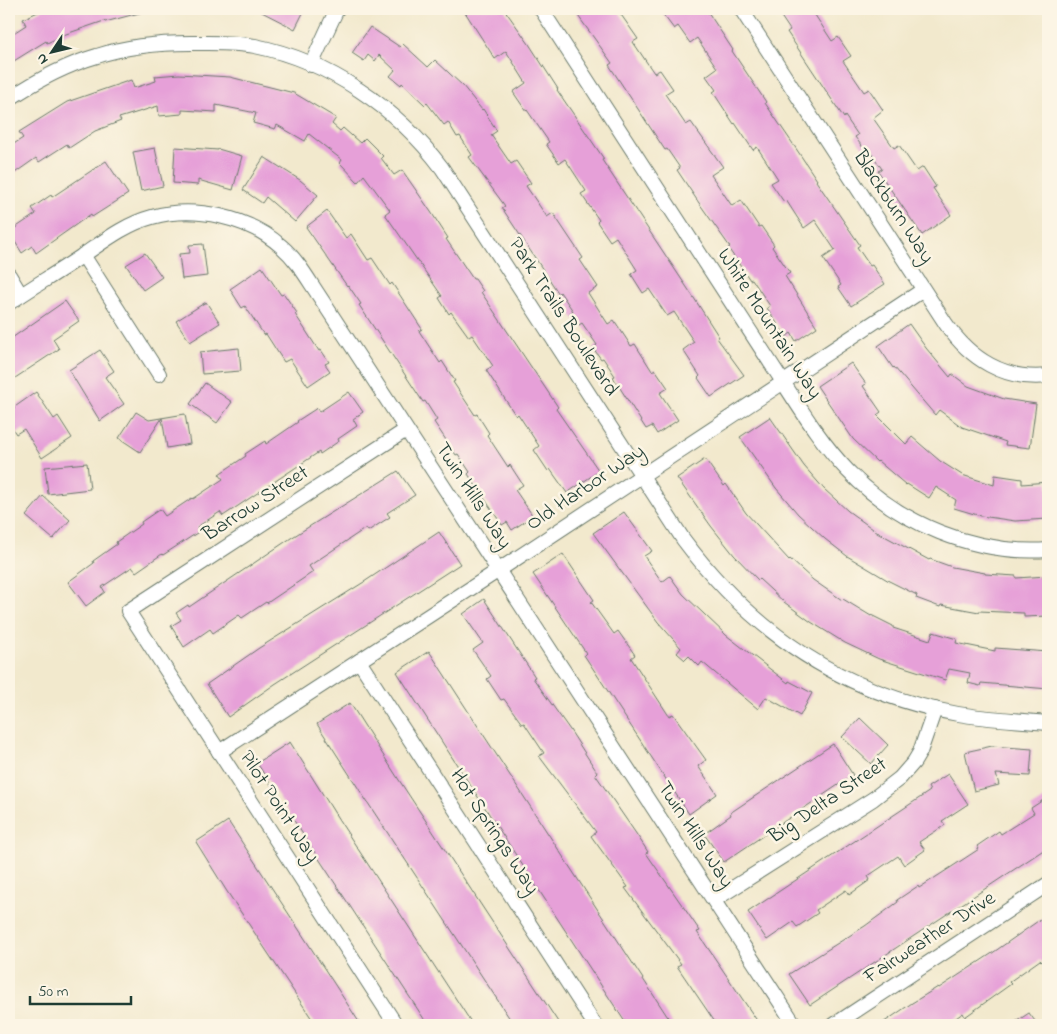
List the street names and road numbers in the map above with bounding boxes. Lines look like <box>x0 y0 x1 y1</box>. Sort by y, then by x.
street label: Blackburn Way <box>843 143 941 271</box>
street label: Park Trails Boulevard <box>500 232 626 402</box>
street label: White Mountain Way <box>707 243 829 407</box>
street label: Twin Hills Way <box>425 437 519 557</box>
street label: Old Harbor Way <box>521 437 653 541</box>
street label: Barrow Street <box>196 458 315 550</box>
street label: Pilot Point Way <box>230 745 327 870</box>
street label: Big Delta Street <box>762 750 895 854</box>
street label: Hot Springs Way <box>440 763 546 902</box>
street label: Twin Hills Way <box>647 776 741 896</box>
street label: Fairweather Drive <box>857 884 1002 992</box>

